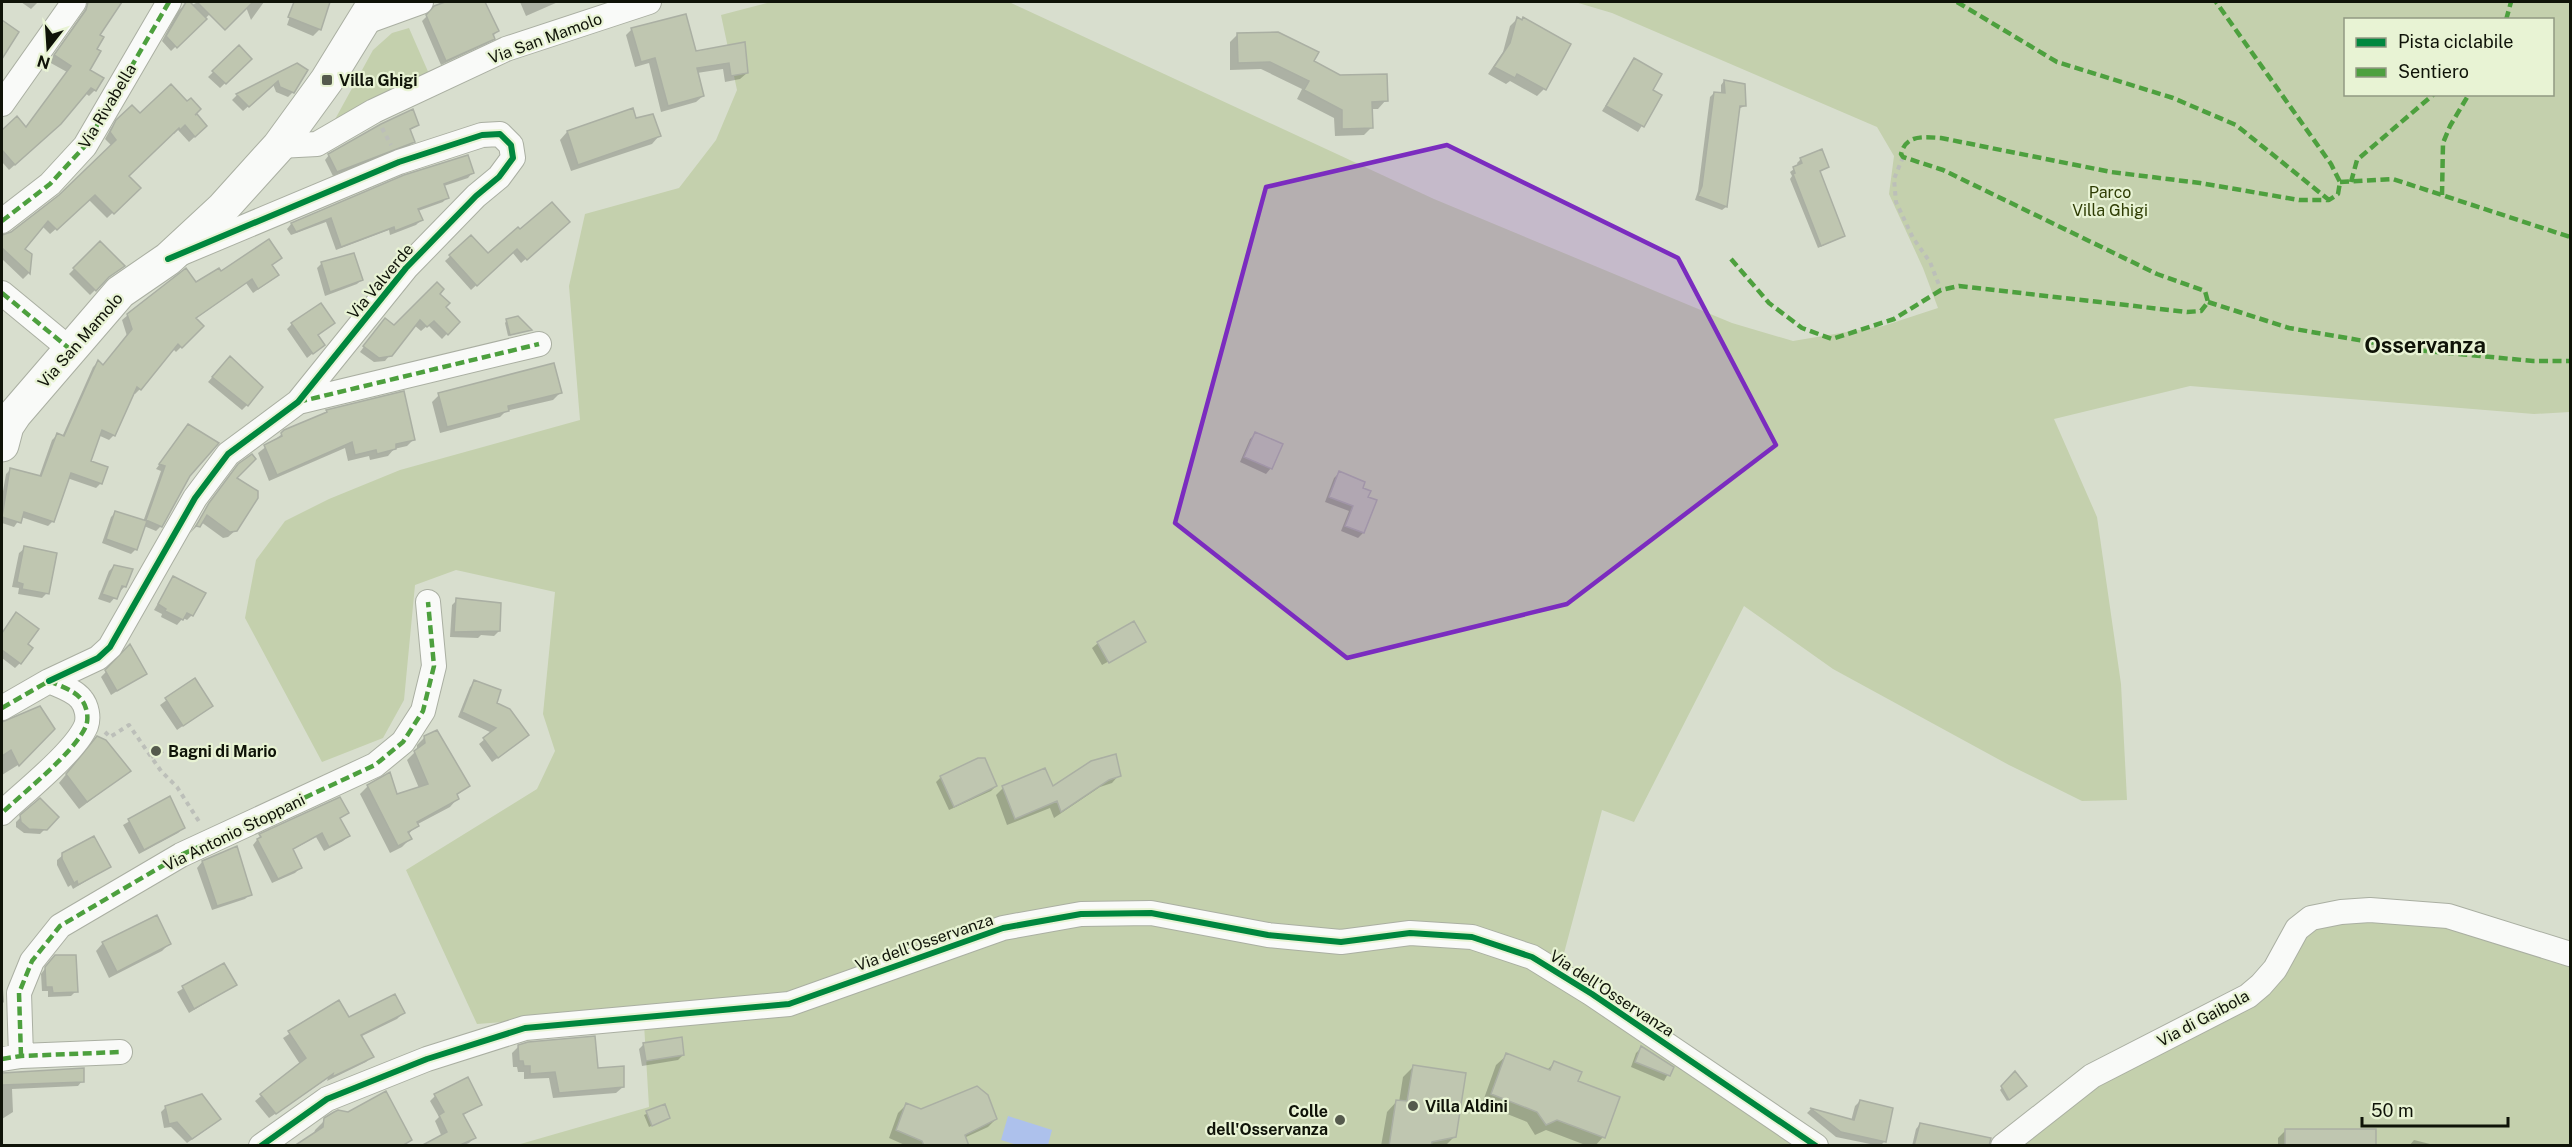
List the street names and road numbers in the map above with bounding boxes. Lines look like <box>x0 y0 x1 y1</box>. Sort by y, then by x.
street label: Via San Mamolo <box>486 9 605 68</box>
street label: Via Rivabella <box>75 60 140 152</box>
street label: Via Valverde <box>343 240 417 323</box>
street label: Via San Mamolo <box>34 289 127 392</box>
street label: Via Antonio Stoppani <box>160 790 308 875</box>
street label: Via dell'Osservanza <box>853 910 996 975</box>
street label: Via dell'Osservanza <box>1546 946 1677 1041</box>
street label: Via di Gaibola <box>2154 986 2253 1051</box>

